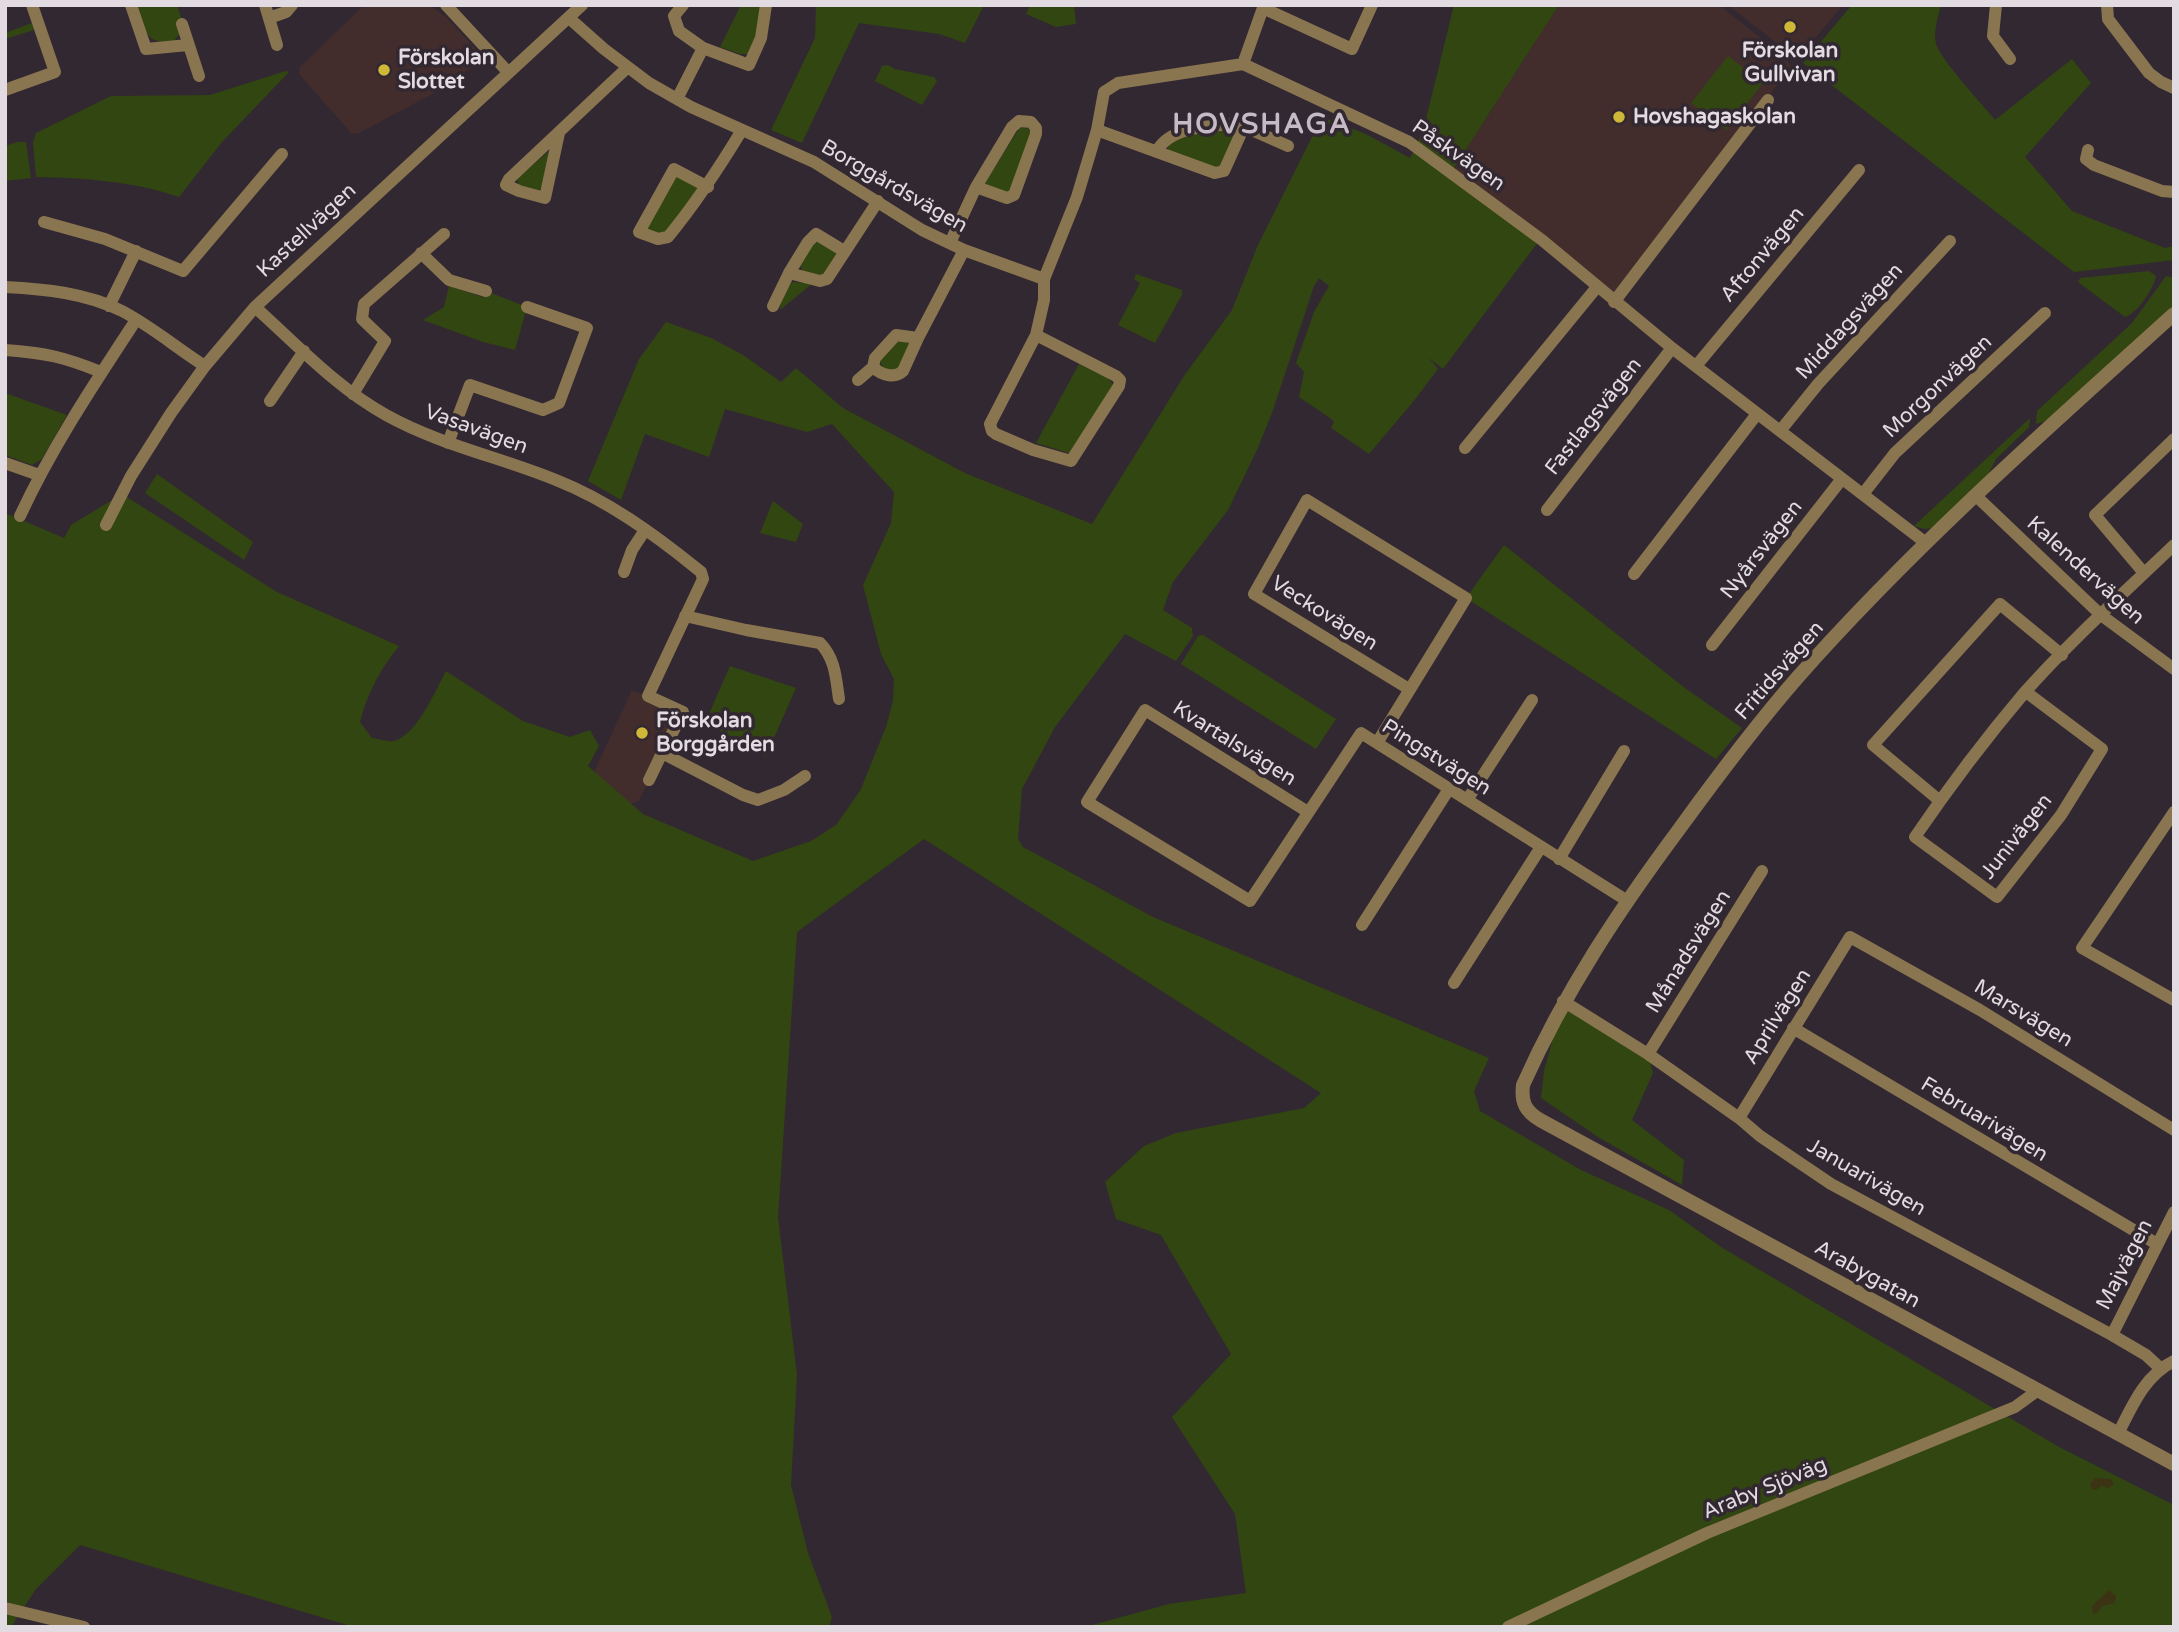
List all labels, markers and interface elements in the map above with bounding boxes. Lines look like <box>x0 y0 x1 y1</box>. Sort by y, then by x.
marker: Förskolan Gullvivan <box>1782 19 1798 35</box>
place label: Förskolan Gullvivan <box>1742 38 1838 88</box>
place label: Förskolan Slottet <box>398 45 495 95</box>
marker: Förskolan Slottet <box>376 62 392 78</box>
place label: Hovshagaskolan <box>1633 104 1796 130</box>
district label: HOVSHAGA <box>1173 109 1351 143</box>
marker: Hovshagaskolan <box>1611 109 1627 125</box>
street label: Påskvägen <box>1407 115 1509 197</box>
street label: Borggårdsvägen <box>816 135 972 239</box>
street label: Kastellvägen <box>252 179 362 283</box>
street label: Aftonvägen <box>1716 202 1810 308</box>
street label: Middagsvägen <box>1791 259 1909 385</box>
street label: Morgonvägen <box>1878 330 1998 444</box>
street label: Fastlagsvägen <box>1540 353 1648 481</box>
street label: Vasavägen <box>421 400 531 460</box>
street label: Nyårsvägen <box>1716 496 1808 604</box>
street label: Kalendervägen <box>2021 512 2149 630</box>
street label: Veckovägen <box>1266 571 1382 657</box>
street label: Fritidsvägen <box>1730 616 1830 726</box>
street label: Kvartalsvägen <box>1168 696 1300 792</box>
place label: Förskolan Borggården <box>656 708 775 758</box>
street label: Pingstvägen <box>1377 714 1495 802</box>
marker: Förskolan Borggården <box>634 725 650 741</box>
street label: Junivägen <box>1976 789 2058 885</box>
street label: Månadsvägen <box>1641 886 1737 1018</box>
street label: Aprilvägen <box>1739 965 1817 1069</box>
street label: Marsvägen <box>1969 975 2077 1053</box>
street label: Februarivägen <box>1916 1072 2052 1168</box>
street label: Januarivägen <box>1802 1134 1930 1222</box>
street label: Majvägen <box>2091 1216 2159 1314</box>
street label: Arabygatan <box>1810 1236 1924 1314</box>
street label: Araby Sjöväg <box>1699 1453 1831 1525</box>

